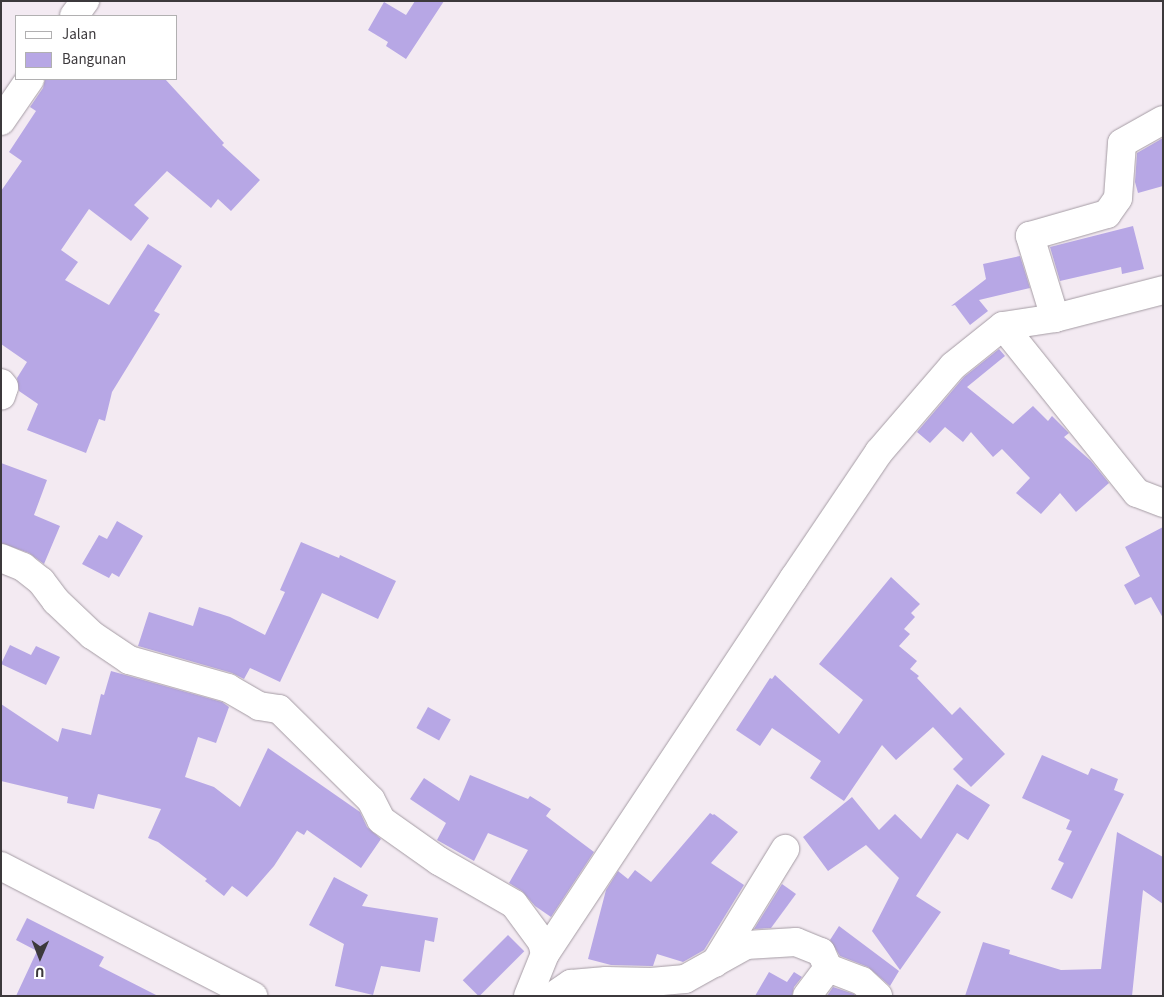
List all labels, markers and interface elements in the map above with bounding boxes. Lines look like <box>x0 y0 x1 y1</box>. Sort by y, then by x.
legend <box>15 15 178 80</box>
text: Jalan <box>62 24 96 45</box>
text: Bangunan <box>62 49 126 70</box>
north arrow <box>15 932 65 982</box>
text: U <box>35 962 45 982</box>

